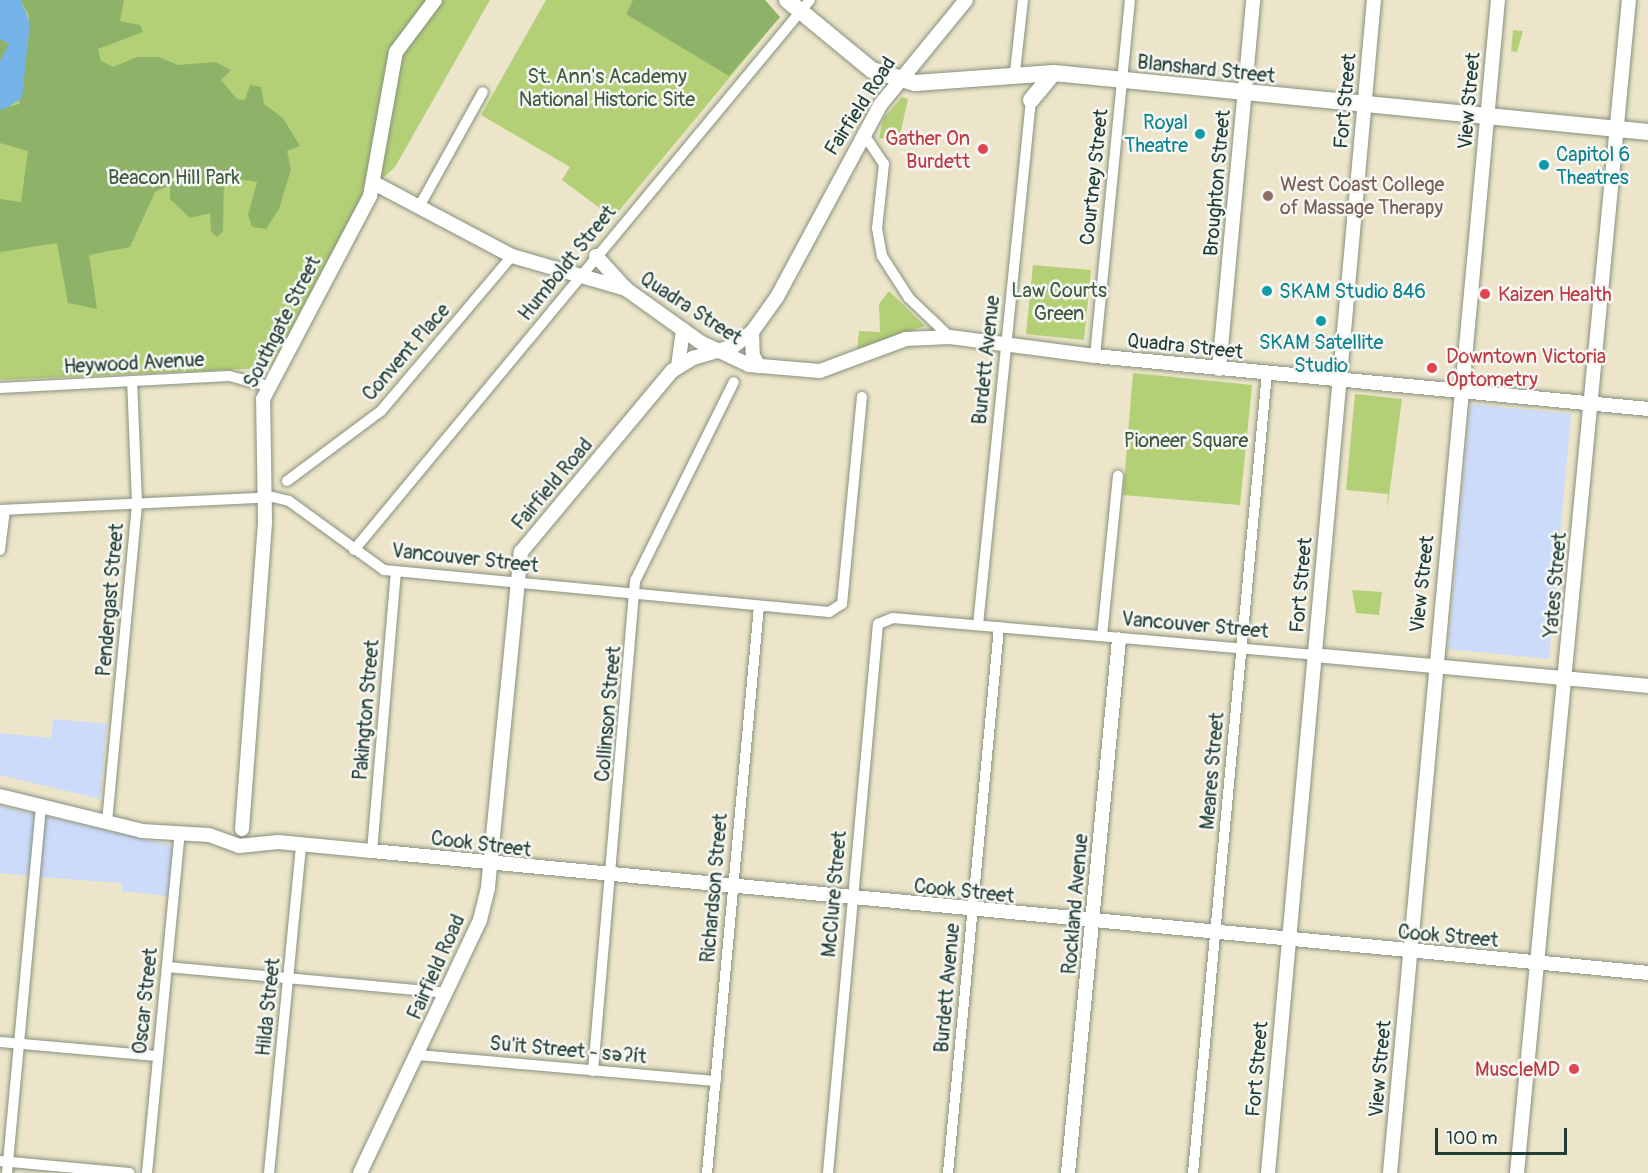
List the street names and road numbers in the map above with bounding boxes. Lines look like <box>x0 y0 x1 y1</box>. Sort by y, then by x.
street label: Blanshard Street <box>1136 50 1276 88</box>
street label: View Street <box>1453 51 1485 151</box>
street label: Fairfield Road <box>819 52 901 160</box>
street label: Fort Street <box>1329 52 1361 150</box>
street label: Courtney Street <box>1075 108 1113 246</box>
street label: Broughton Street <box>1199 109 1235 257</box>
street label: Humboldt Street <box>513 200 621 326</box>
street label: Southgate Street <box>238 252 326 392</box>
street label: Quadra Street <box>636 266 746 350</box>
street label: Burdett Avenue <box>967 294 1005 426</box>
street label: Convent Place <box>357 298 455 406</box>
street label: Quadra Street <box>1126 328 1244 364</box>
street label: Heywood Avenue <box>63 347 205 379</box>
street label: Fairfield Road <box>507 433 597 535</box>
street label: Pendergast Street <box>91 522 129 678</box>
street label: Yates Street <box>1538 532 1572 638</box>
street label: View Street <box>1405 534 1439 634</box>
street label: Fort Street <box>1285 536 1317 634</box>
street label: Vancouver Street <box>390 538 540 578</box>
street label: Vancouver Street <box>1120 607 1270 643</box>
street label: Pakington Street <box>348 639 384 781</box>
street label: Collinson Street <box>590 645 626 783</box>
street label: Meares Street <box>1195 711 1229 831</box>
street label: Richardson Street <box>696 812 732 964</box>
street label: Cook Street <box>430 826 532 862</box>
street label: McClure Street <box>817 830 851 958</box>
street label: Rockland Avenue <box>1057 833 1093 975</box>
street label: Cook Street <box>913 874 1015 908</box>
street label: Fairfield Road <box>402 911 470 1023</box>
street label: Cook Street <box>1397 920 1499 952</box>
street label: Burdett Avenue <box>929 922 965 1054</box>
street label: Oscar Street <box>127 947 163 1055</box>
street label: Hilda Street <box>251 957 285 1057</box>
street label: View Street <box>1364 1019 1396 1119</box>
street label: Fort Street <box>1241 1020 1273 1118</box>
street label: Su'it Street - səʔít <box>488 1031 648 1069</box>

